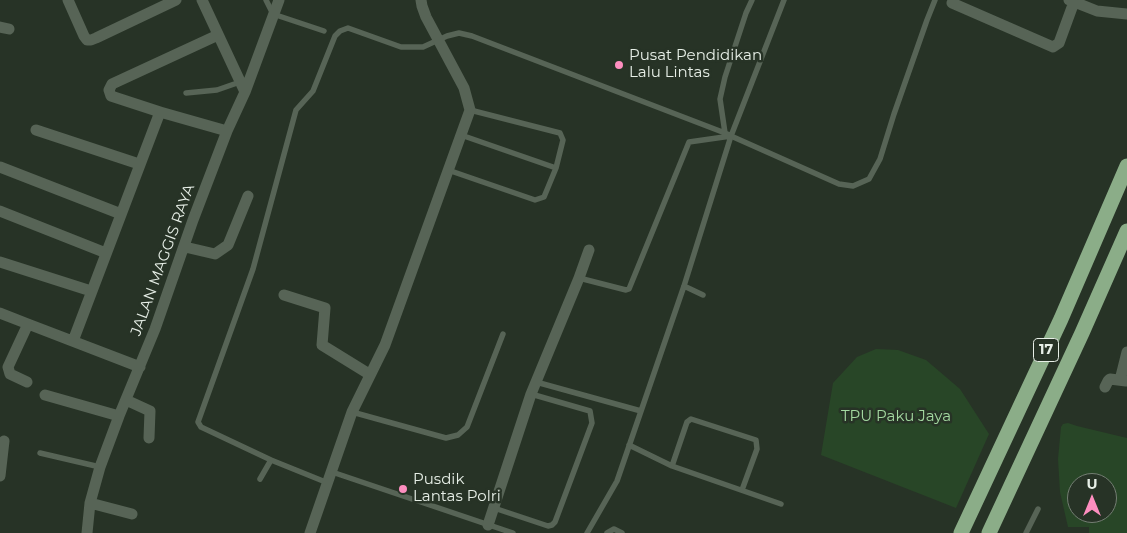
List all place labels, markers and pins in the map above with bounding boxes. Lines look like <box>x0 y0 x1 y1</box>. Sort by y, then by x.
place label: Pusat Pendidikan Lalu Lintas <box>629 47 762 82</box>
marker: Pusat Pendidikan Lalu Lintas <box>613 59 625 71</box>
place label: Pusdik Lantas Polri <box>413 471 501 506</box>
marker: Pusdik Lantas Polri <box>397 483 409 495</box>

